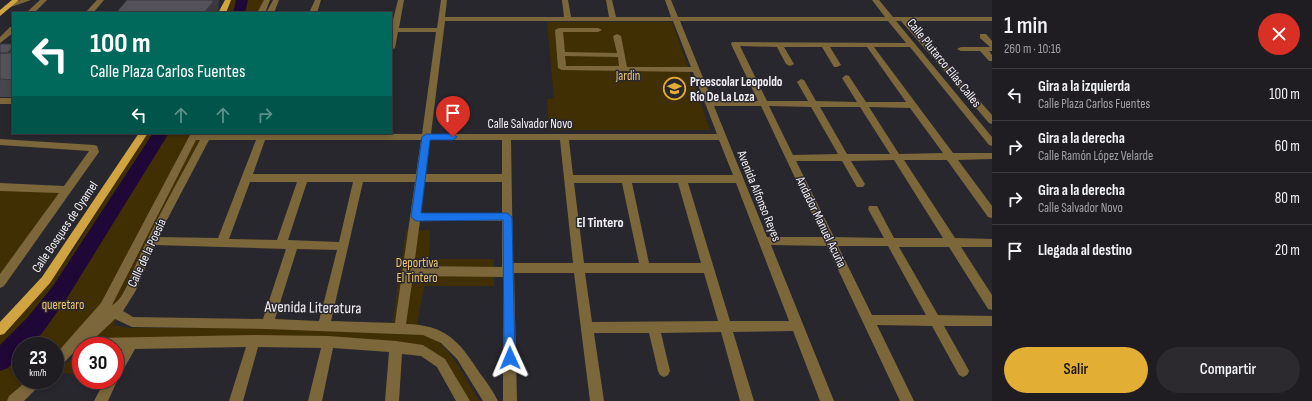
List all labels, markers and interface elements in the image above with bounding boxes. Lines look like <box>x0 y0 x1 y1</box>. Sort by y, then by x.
text: 1 min <box>1004 11 1048 40</box>
button: close <box>1258 13 1300 55</box>
street label: Calle Plutarco Elías Calles <box>903 15 985 111</box>
text: 100 m <box>90 27 151 60</box>
icon: left <box>24 28 76 80</box>
text: 260 m · 10:16 <box>1004 41 1061 57</box>
text: Calle Plaza Carlos Fuentes <box>90 61 245 82</box>
park label: Jardin <box>615 68 640 84</box>
place label: Preescolar Leopoldo Río De La Loza <box>690 74 783 105</box>
school or university icon: Preescolar Leopoldo Río De La Loza <box>661 76 687 102</box>
text: Gira a la izquierda <box>1038 77 1130 96</box>
icon: left <box>1004 84 1026 106</box>
text: 100 m <box>1269 85 1300 104</box>
pin <box>436 96 470 137</box>
text: Calle Plaza Carlos Fuentes <box>1038 96 1150 112</box>
icon: arrive <box>442 102 464 124</box>
icon: left <box>128 104 150 126</box>
icon: ahead <box>170 104 192 126</box>
icon: ahead <box>212 104 234 126</box>
icon: right <box>254 104 276 126</box>
street label: Calle Salvador Novo <box>488 116 572 132</box>
text: Gira a la derecha <box>1038 129 1125 148</box>
icon: right <box>1004 136 1026 158</box>
text: 60 m <box>1275 137 1300 156</box>
street label: Avenida Alfonso Reyes <box>733 147 785 244</box>
text: Calle Ramón López Velarde <box>1038 148 1153 164</box>
street label: Andador Manuel Acuña <box>792 173 850 270</box>
street label: Calle Bosques de Oyamel <box>29 178 101 276</box>
text: Gira a la derecha <box>1038 181 1125 200</box>
icon: right <box>1004 188 1026 210</box>
text: 80 m <box>1275 189 1300 208</box>
text: Calle Salvador Novo <box>1038 200 1123 216</box>
district label: El Tintero <box>576 214 624 231</box>
street label: Calle de la Poesía <box>124 216 170 290</box>
icon: arrive <box>1004 240 1026 262</box>
text: Llegada al destino <box>1038 241 1132 260</box>
text: 20 m <box>1275 241 1300 260</box>
park label: Deportiva El Tintero <box>396 255 438 286</box>
park label: queretaro <box>42 297 84 313</box>
street label: Avenida Literatura <box>263 298 362 318</box>
speed limit sign: 30 <box>72 337 124 389</box>
position arrow <box>489 337 531 379</box>
text: 23 <box>29 346 47 370</box>
button: Salir <box>1004 347 1148 393</box>
button: Compartir <box>1156 347 1300 393</box>
text: km/h <box>29 367 47 379</box>

